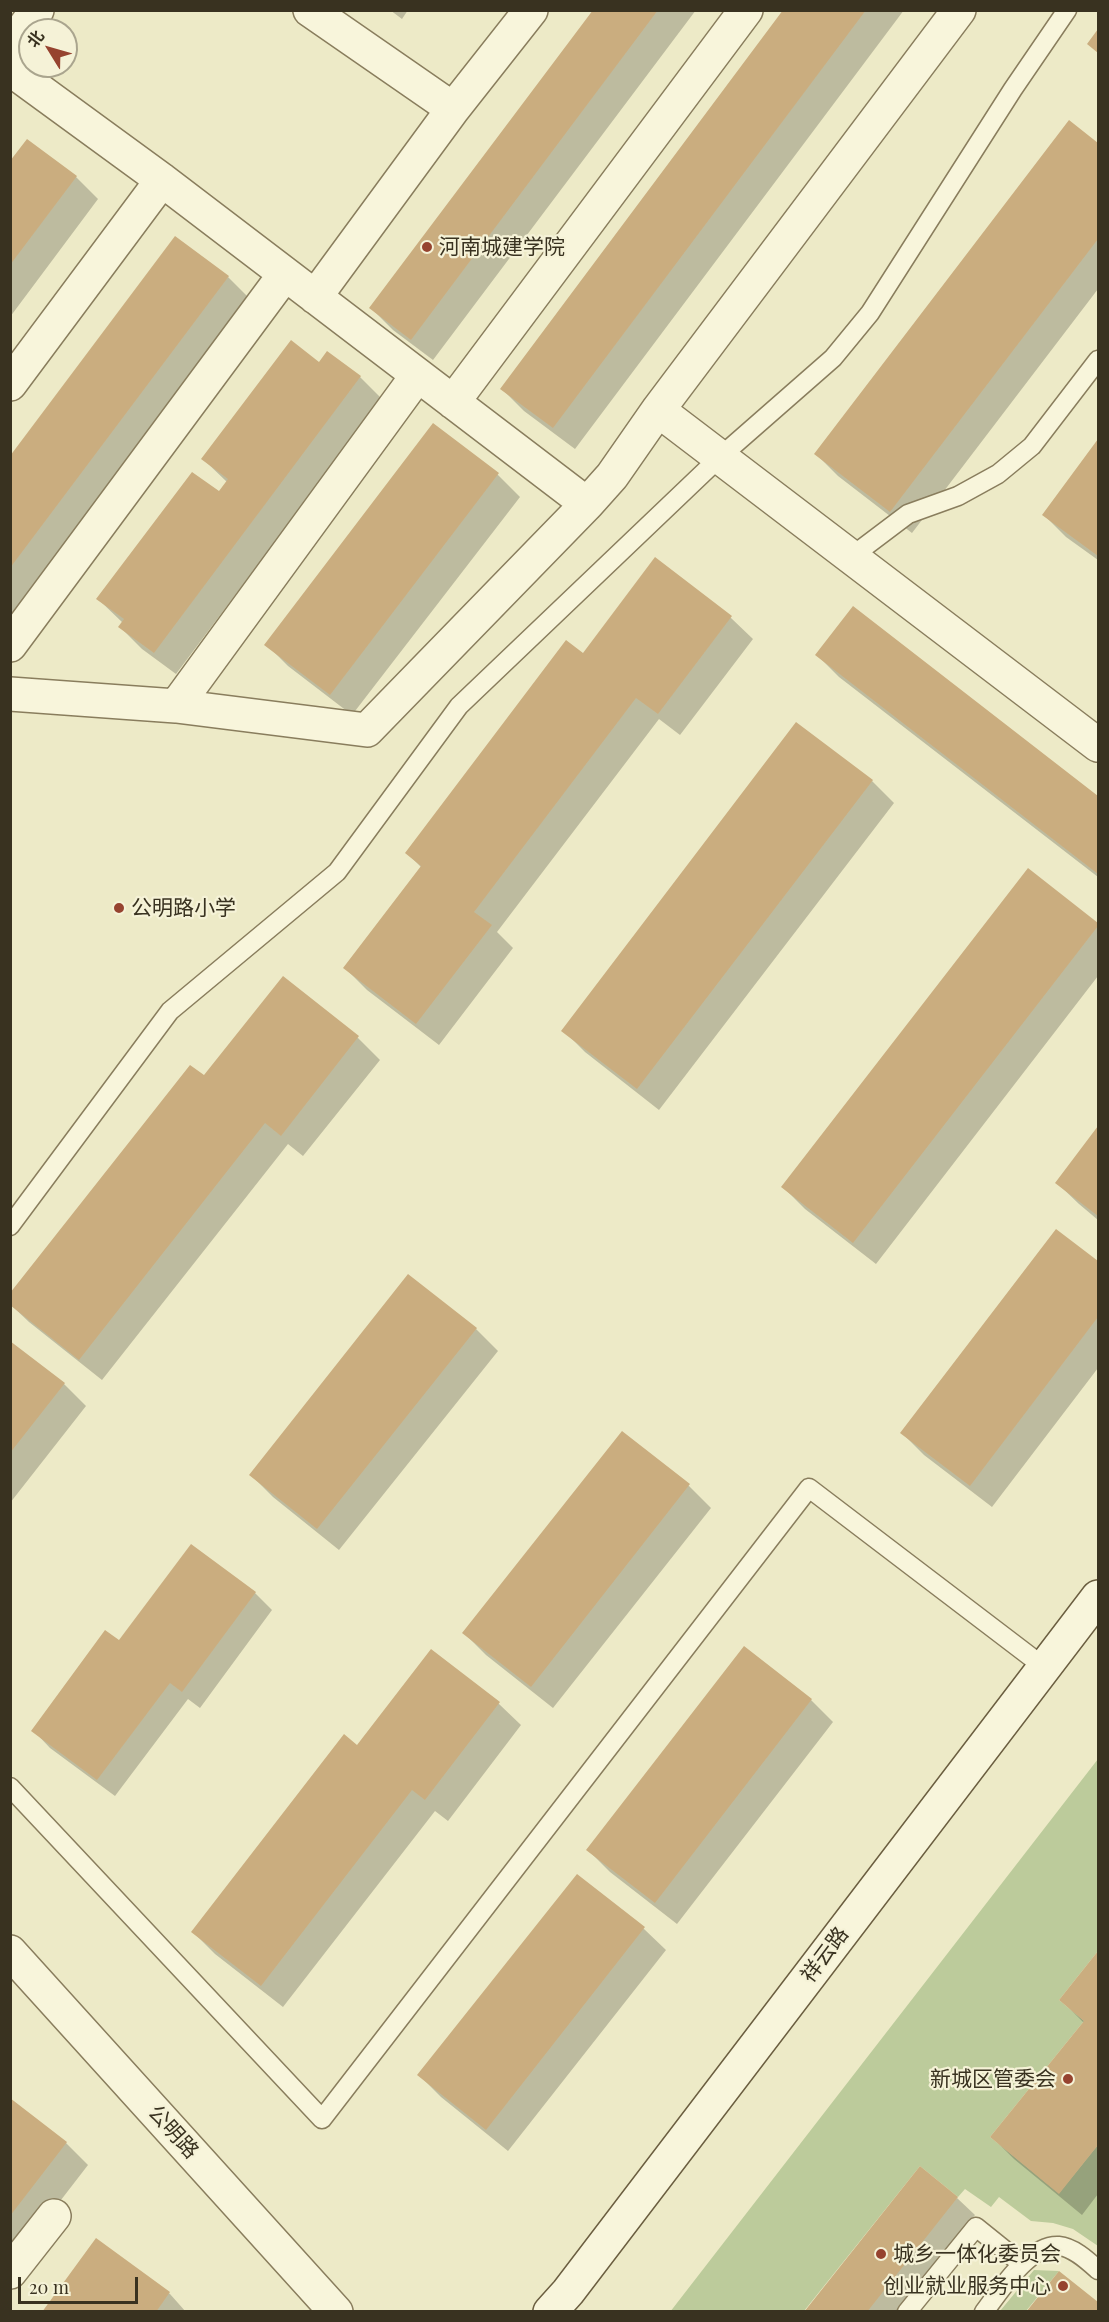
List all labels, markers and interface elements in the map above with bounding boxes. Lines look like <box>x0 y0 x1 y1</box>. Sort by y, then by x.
north arrow <box>18 18 78 78</box>
text: 北 <box>22 25 48 51</box>
place label: 河南城建学院 <box>439 234 565 260</box>
marker: 河南城建学院 <box>420 240 434 254</box>
place label: 公明路小学 <box>131 895 236 921</box>
marker: 公明路小学 <box>112 901 126 915</box>
street label: 祥云路 <box>796 1922 854 1988</box>
place label: 新城区管委会 <box>930 2066 1056 2092</box>
marker: 新城区管委会 <box>1061 2072 1075 2086</box>
street label: 公明路 <box>143 2100 203 2164</box>
place label: 城乡一体化委员会 <box>893 2241 1061 2267</box>
marker: 城乡一体化委员会 <box>874 2247 888 2261</box>
scale bar <box>21 2265 141 2303</box>
place label: 创业就业服务中心 <box>883 2273 1051 2299</box>
text: 20 m <box>29 2275 69 2299</box>
marker: 创业就业服务中心 <box>1056 2279 1070 2293</box>

